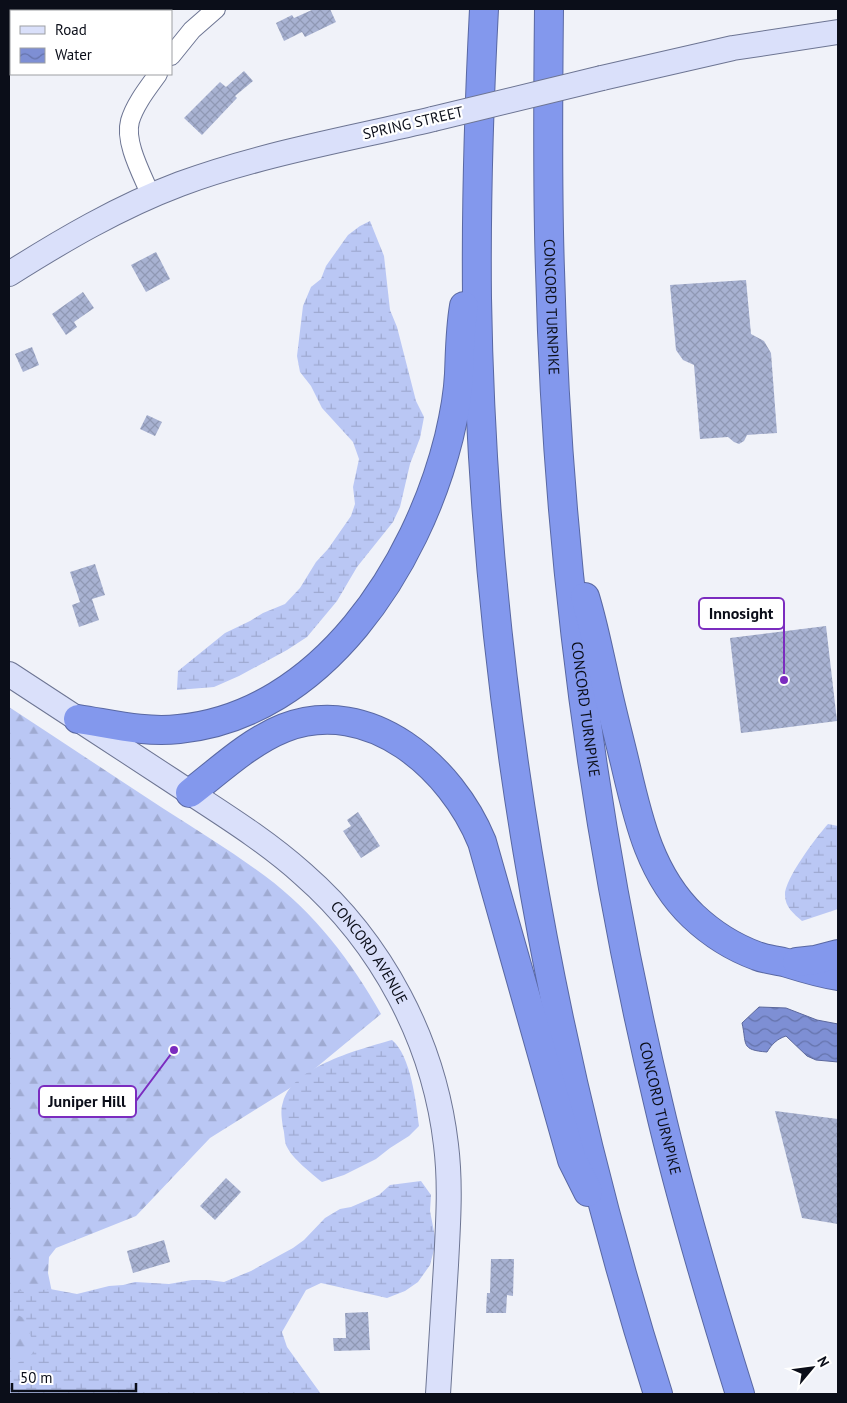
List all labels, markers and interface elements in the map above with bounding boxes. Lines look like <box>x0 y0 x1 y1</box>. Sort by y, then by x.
legend <box>10 10 172 75</box>
text: Road <box>55 20 87 39</box>
text: Water <box>55 45 92 64</box>
street label: SPRING STREET <box>361 102 466 143</box>
street label: CONCORD TURNPIKE <box>540 239 564 376</box>
callout: Innosight <box>699 598 784 629</box>
text: Innosight <box>709 603 774 623</box>
street label: CONCORD TURNPIKE <box>567 641 605 778</box>
street label: CONCORD AVENUE <box>327 897 412 1007</box>
street label: CONCORD TURNPIKE <box>635 1040 686 1177</box>
callout: Juniper Hill <box>39 1086 136 1117</box>
text: Juniper Hill <box>47 1091 126 1111</box>
north arrow <box>787 1343 837 1393</box>
text: N <box>813 1353 833 1370</box>
scale bar <box>12 1360 136 1392</box>
text: 50 m <box>20 1368 53 1387</box>

